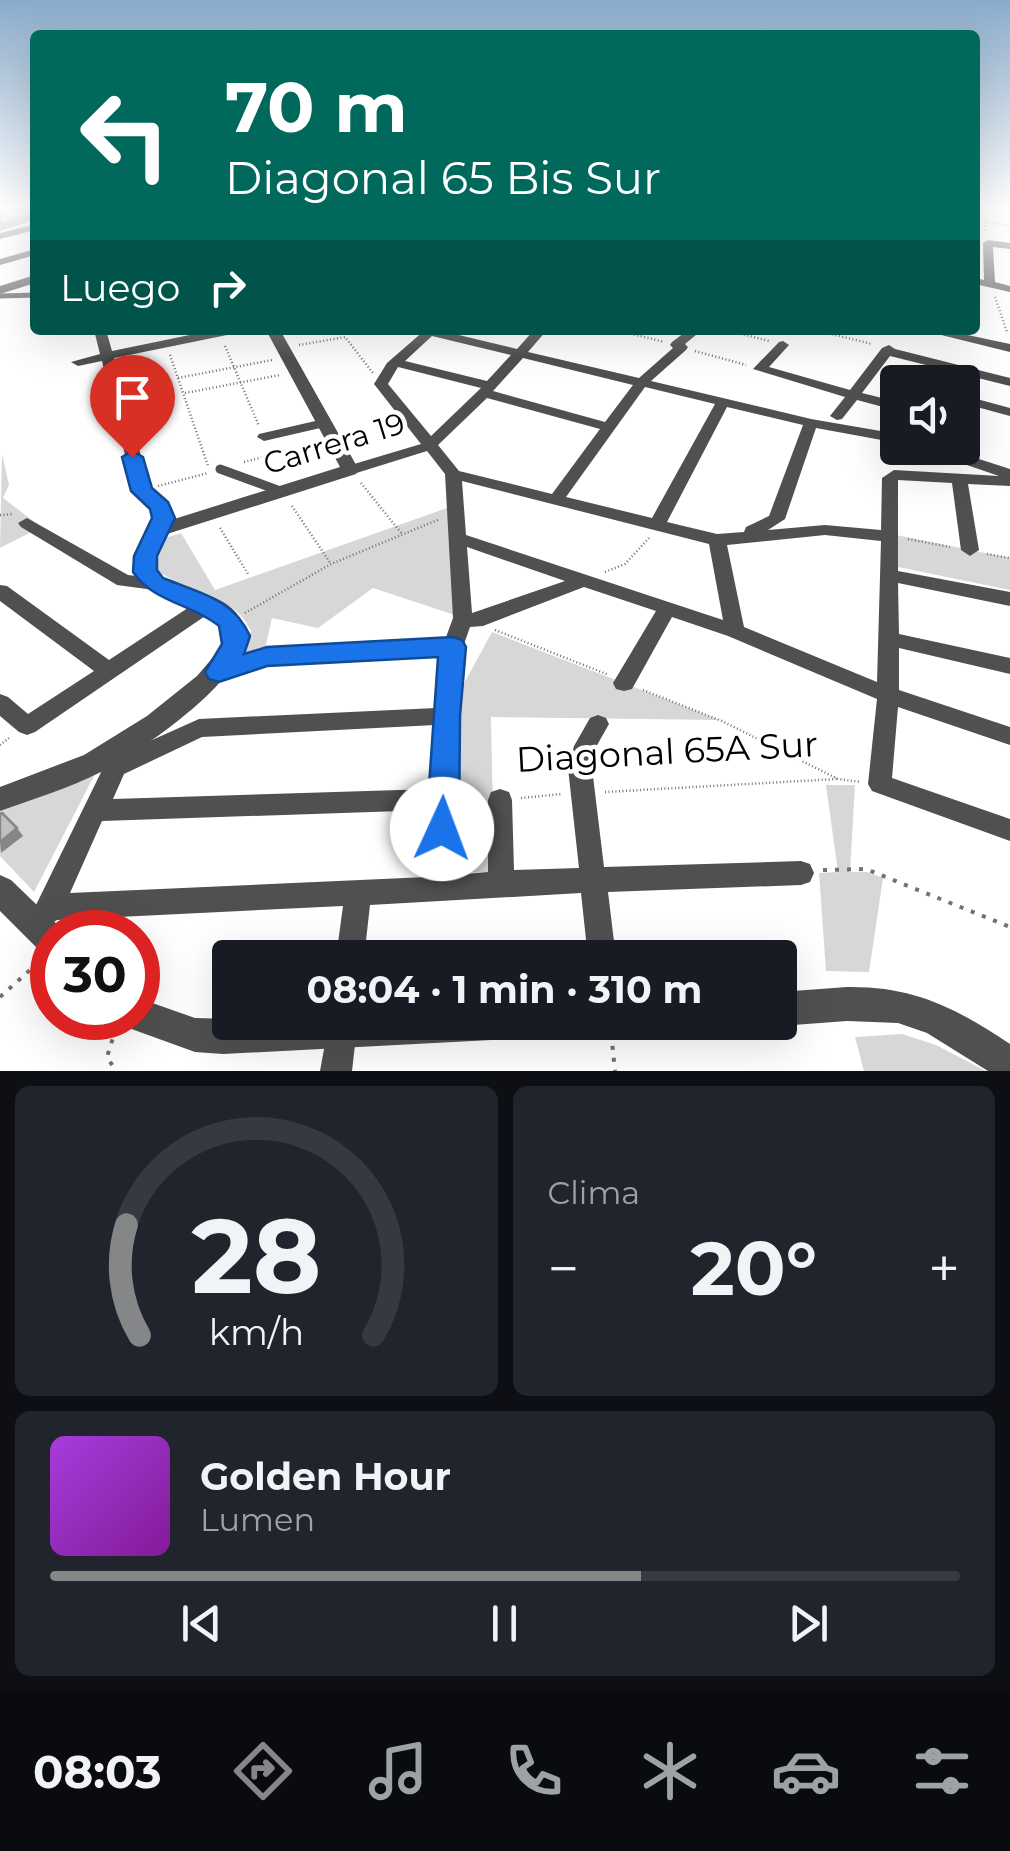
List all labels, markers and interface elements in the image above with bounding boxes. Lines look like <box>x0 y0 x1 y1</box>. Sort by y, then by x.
text: 70 m <box>225 64 408 150</box>
icon: left <box>60 70 190 200</box>
text: Diagonal 65 Bis Sur <box>225 150 661 205</box>
icon: right <box>200 260 255 315</box>
text: Luego <box>60 264 180 311</box>
pin <box>90 355 175 458</box>
map controls <box>880 365 980 465</box>
button: sound <box>880 365 980 465</box>
icon: arrive <box>105 370 160 425</box>
street label: Carrera 19 <box>259 405 409 483</box>
street label: Diagonal 65A Sur <box>515 722 819 781</box>
position arrow <box>390 777 494 881</box>
speed limit sign: 30 <box>30 910 160 1040</box>
text: 08:04 · 1 min · 310 m <box>307 966 702 1013</box>
text: Clima <box>548 1173 640 1212</box>
text: 28 <box>191 1192 321 1319</box>
text: 20° <box>690 1222 817 1314</box>
text: − <box>548 1235 579 1302</box>
text: + <box>928 1235 960 1302</box>
text: km/h <box>209 1310 304 1354</box>
text: Golden Hour <box>200 1453 451 1500</box>
text: Lumen <box>200 1500 315 1539</box>
icon: previous <box>174 1596 229 1651</box>
icon: pause <box>477 1596 532 1651</box>
icon: next <box>781 1596 836 1651</box>
icon: directions <box>228 1736 298 1806</box>
icon: music <box>363 1736 433 1806</box>
icon: phone <box>499 1736 569 1806</box>
icon: climate <box>635 1736 705 1806</box>
icon: car <box>771 1736 841 1806</box>
icon: filters <box>907 1736 977 1806</box>
text: 08:03 <box>33 1744 162 1799</box>

